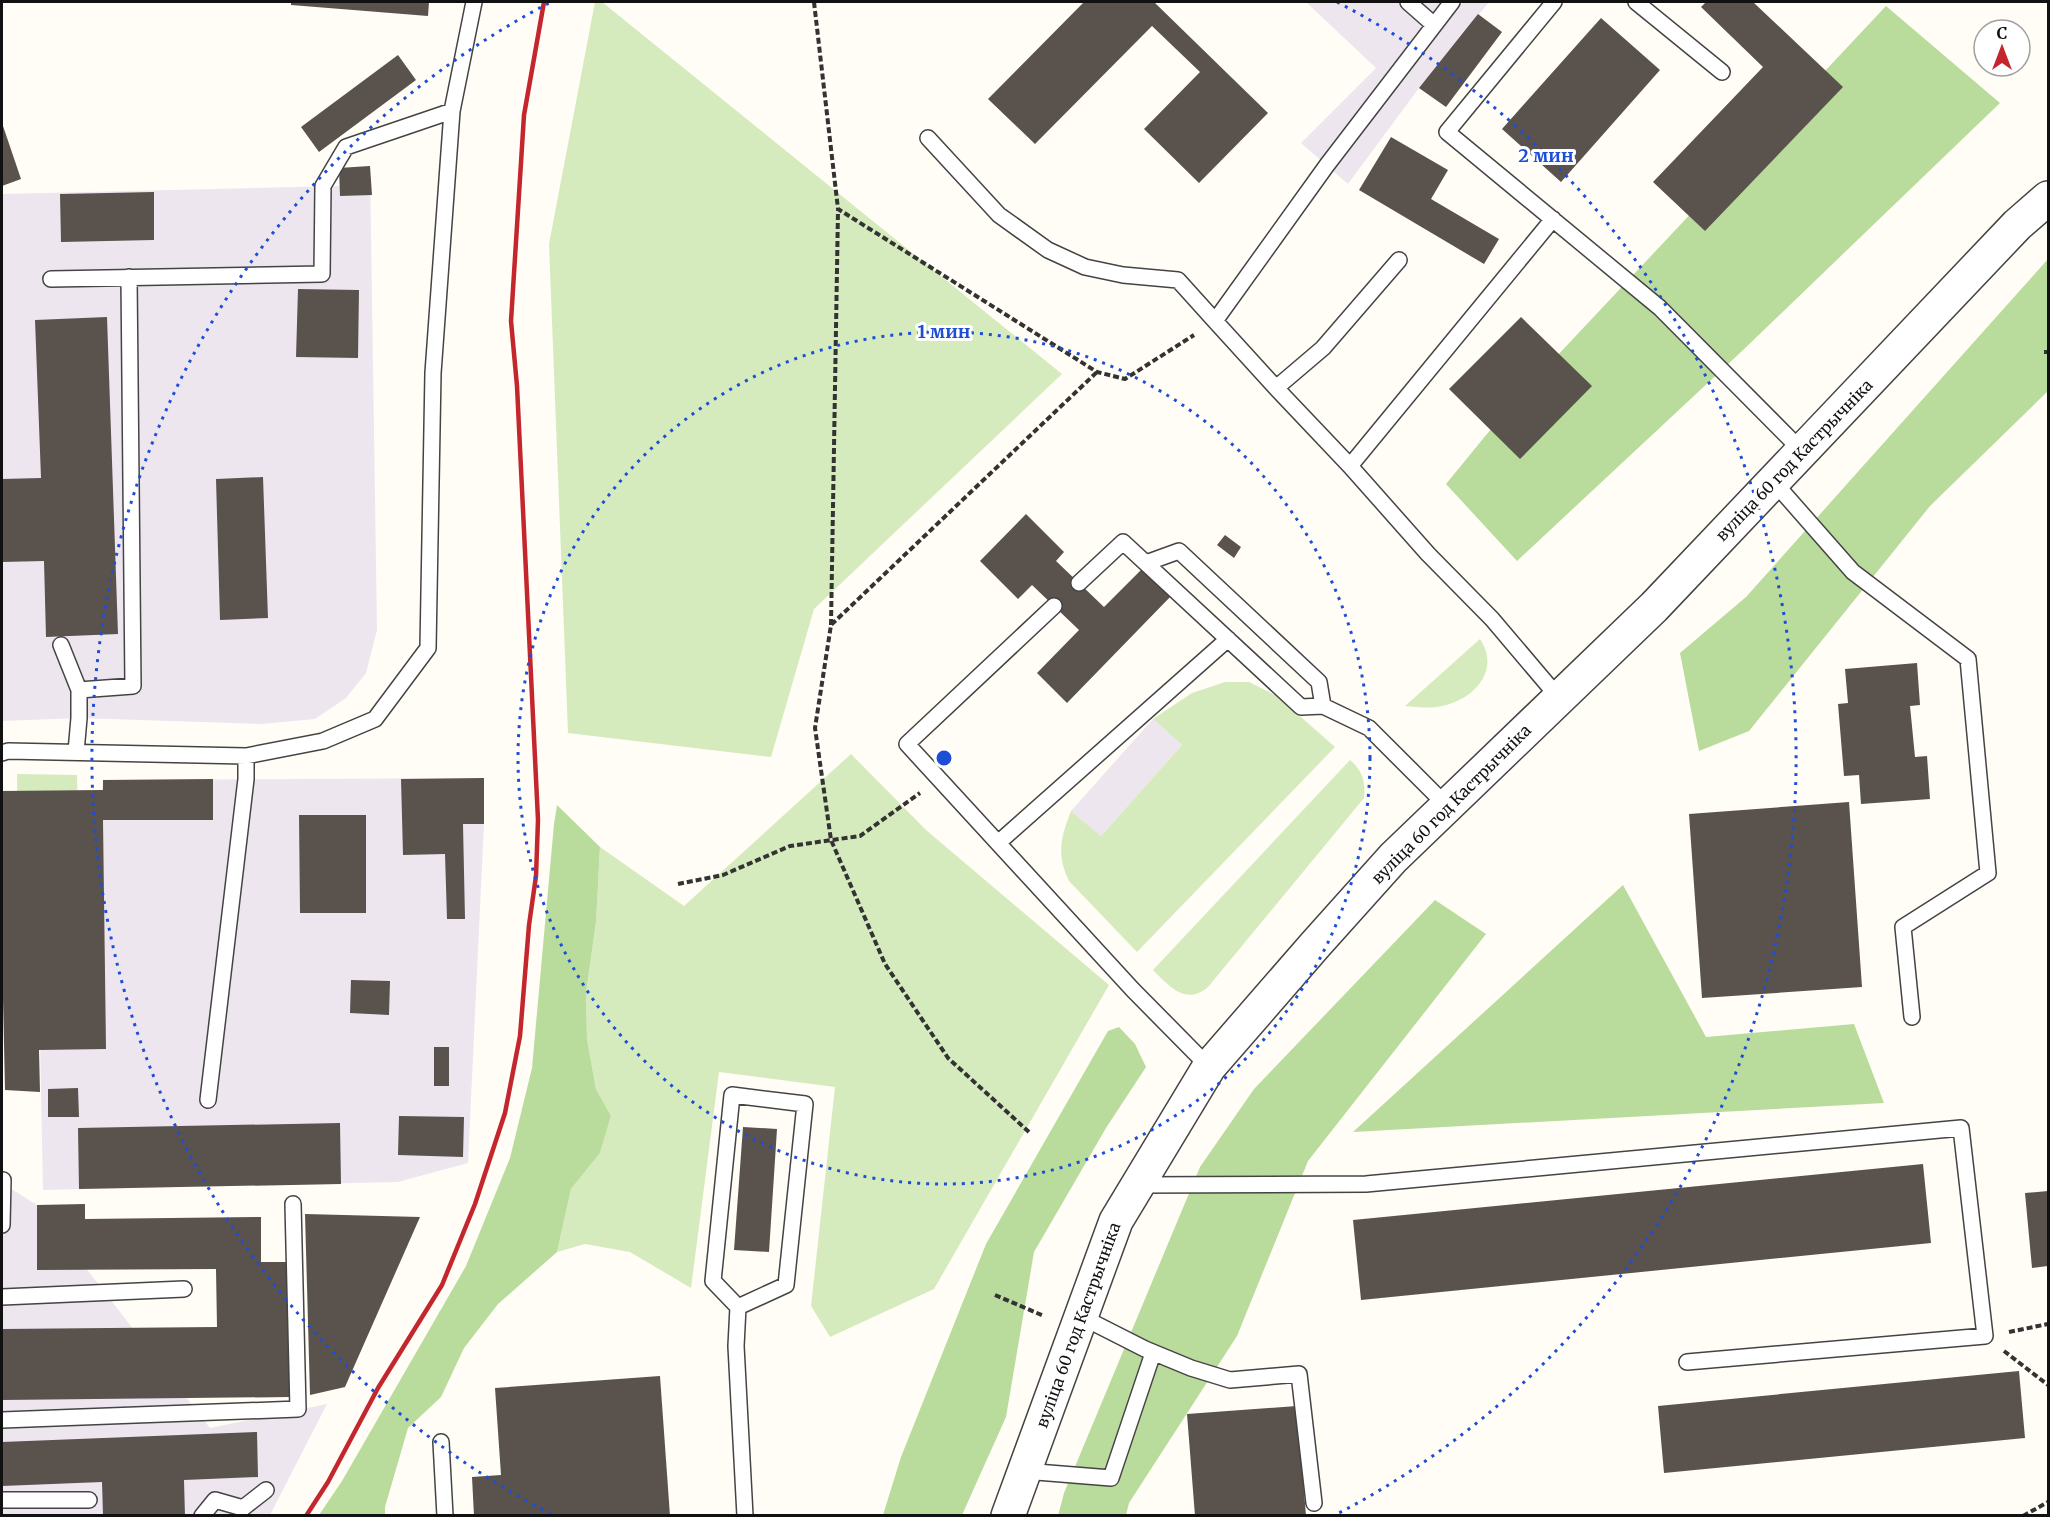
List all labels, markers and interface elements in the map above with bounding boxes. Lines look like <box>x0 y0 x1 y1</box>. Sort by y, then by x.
north arrow <box>1972 18 2032 78</box>
text: С <box>1997 23 2007 43</box>
text: 2 мин <box>1518 144 1574 167</box>
text: 1 мин <box>917 320 971 343</box>
street label: вуліца 60 год Кастрычніка <box>1711 375 1877 545</box>
street label: вуліца 60 год Кастрычніка <box>1367 720 1535 888</box>
centre of rings <box>934 748 954 768</box>
street label: вуліца 60 год Кастрычніка <box>1031 1219 1125 1430</box>

